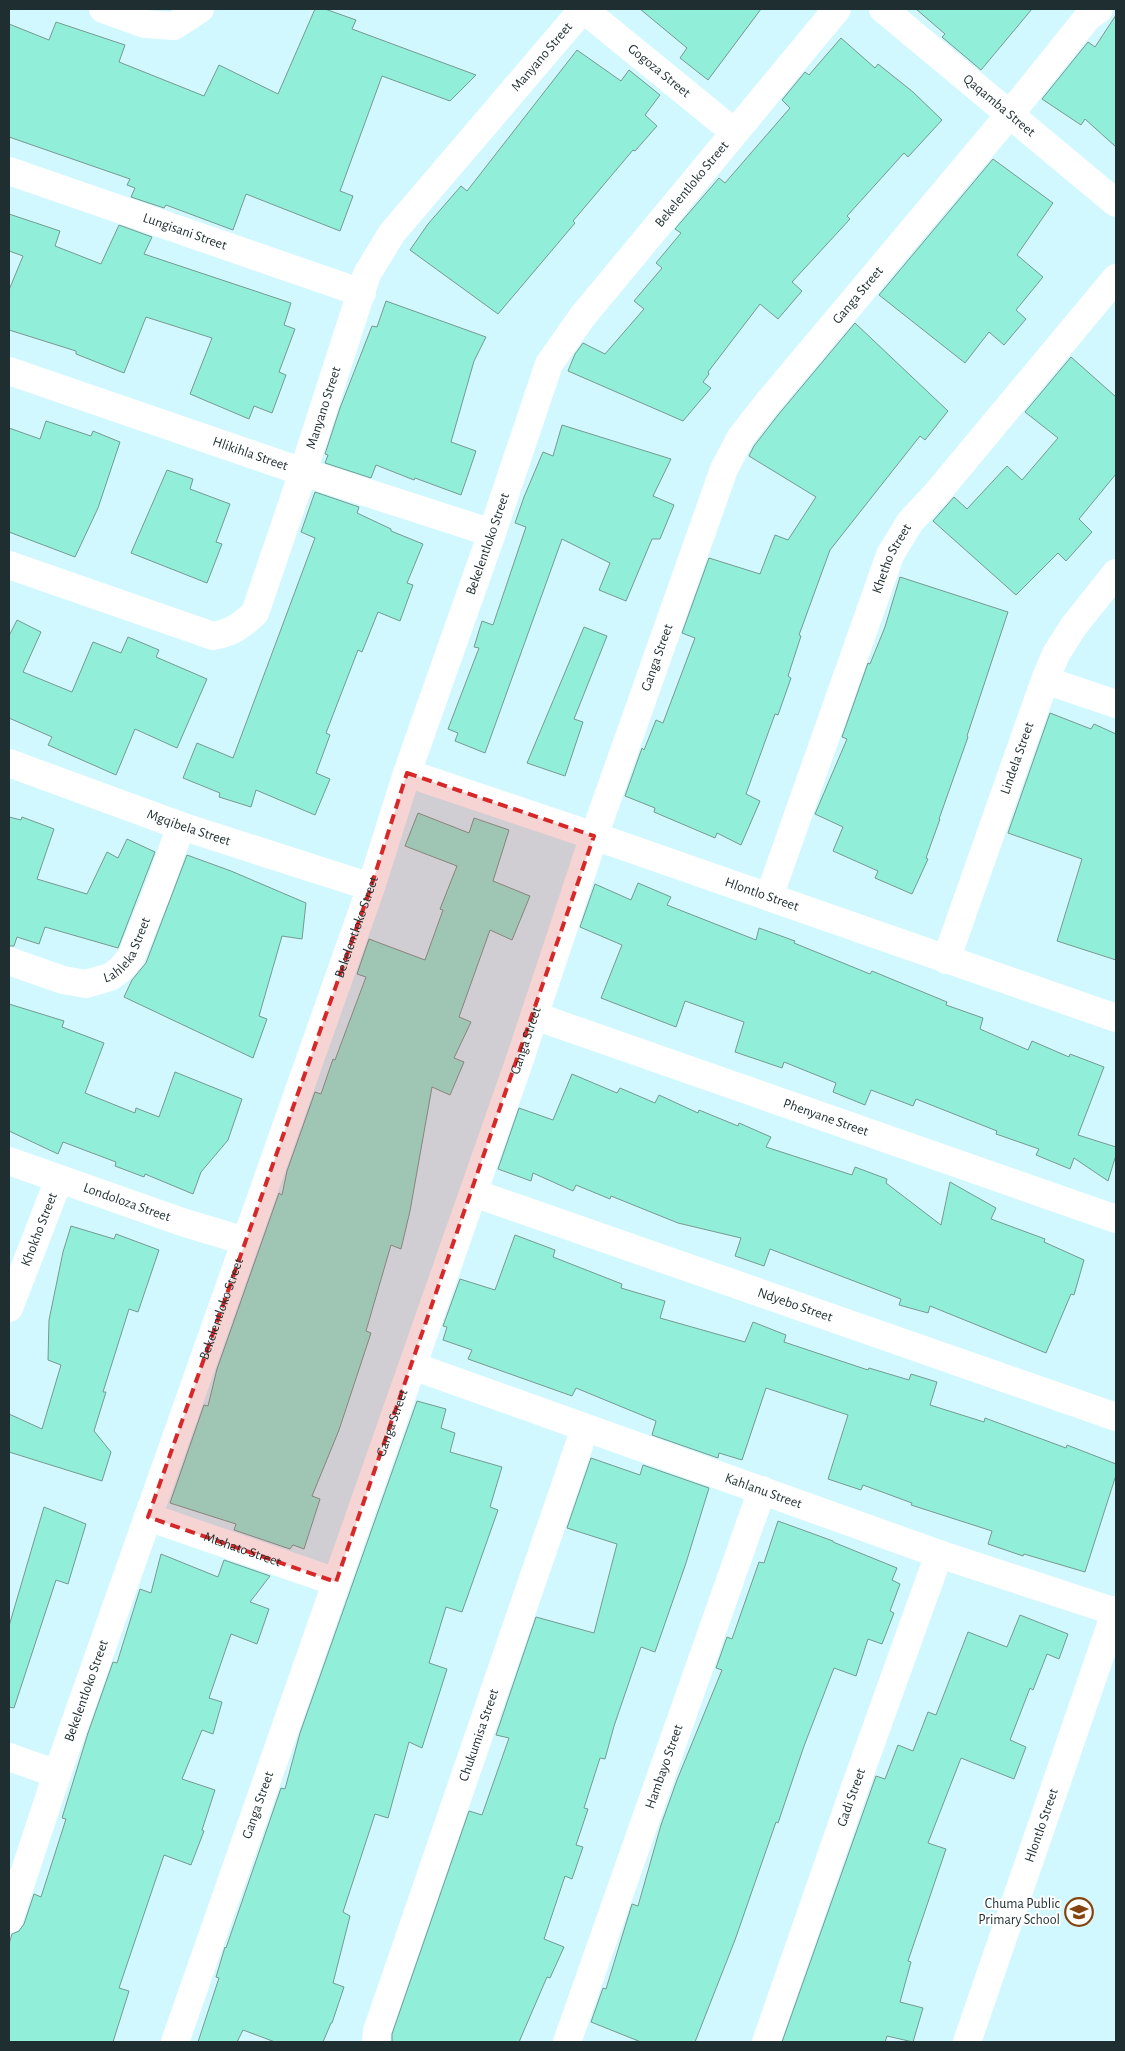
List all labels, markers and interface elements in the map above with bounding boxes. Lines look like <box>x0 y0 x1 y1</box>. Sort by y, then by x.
street label: Manyano Street <box>509 19 576 94</box>
street label: Gogoza Street <box>625 41 693 101</box>
street label: Qaqamba Street <box>960 72 1038 140</box>
street label: Bekelentloko Street <box>652 138 732 230</box>
street label: Lungisani Street <box>141 211 229 253</box>
street label: Ganga Street <box>830 264 886 327</box>
street label: Manyano Street <box>304 364 344 451</box>
street label: Hlikihla Street <box>211 434 290 473</box>
street label: Bekelentloko Street <box>464 491 512 597</box>
street label: Khetho Street <box>870 521 914 595</box>
street label: Ganga Street <box>639 622 676 693</box>
street label: Lindela Street <box>998 720 1037 796</box>
street label: Mgqibela Street <box>145 807 233 849</box>
street label: Bekelentloko Street <box>332 874 381 980</box>
street label: Hlontlo Street <box>723 875 801 914</box>
street label: Lahleka Street <box>102 915 153 985</box>
street label: Ganga Street <box>508 1005 544 1076</box>
street label: Phenyane Street <box>781 1096 871 1139</box>
street label: Londoloza Street <box>81 1181 173 1225</box>
street label: Khokho Street <box>19 1190 60 1268</box>
street label: Bekelentloko Street <box>197 1256 246 1362</box>
street label: Ndyebo Street <box>756 1286 835 1325</box>
street label: Ganga Street <box>374 1387 411 1458</box>
street label: Kahlanu Street <box>723 1471 804 1512</box>
street label: Mtshato Street <box>202 1530 283 1570</box>
street label: Bekelentloko Street <box>62 1638 111 1743</box>
street label: Chukumisa Street <box>457 1687 502 1783</box>
street label: Hambayo Street <box>643 1722 686 1811</box>
street label: Gadi Street <box>835 1766 868 1828</box>
street label: Ganga Street <box>240 1769 277 1841</box>
street label: Hlontlo Street <box>1022 1786 1061 1864</box>
place label: Chuma Public Primary School <box>978 1897 1061 1927</box>
school or university icon: Chuma Public Primary School <box>1064 1897 1094 1927</box>

